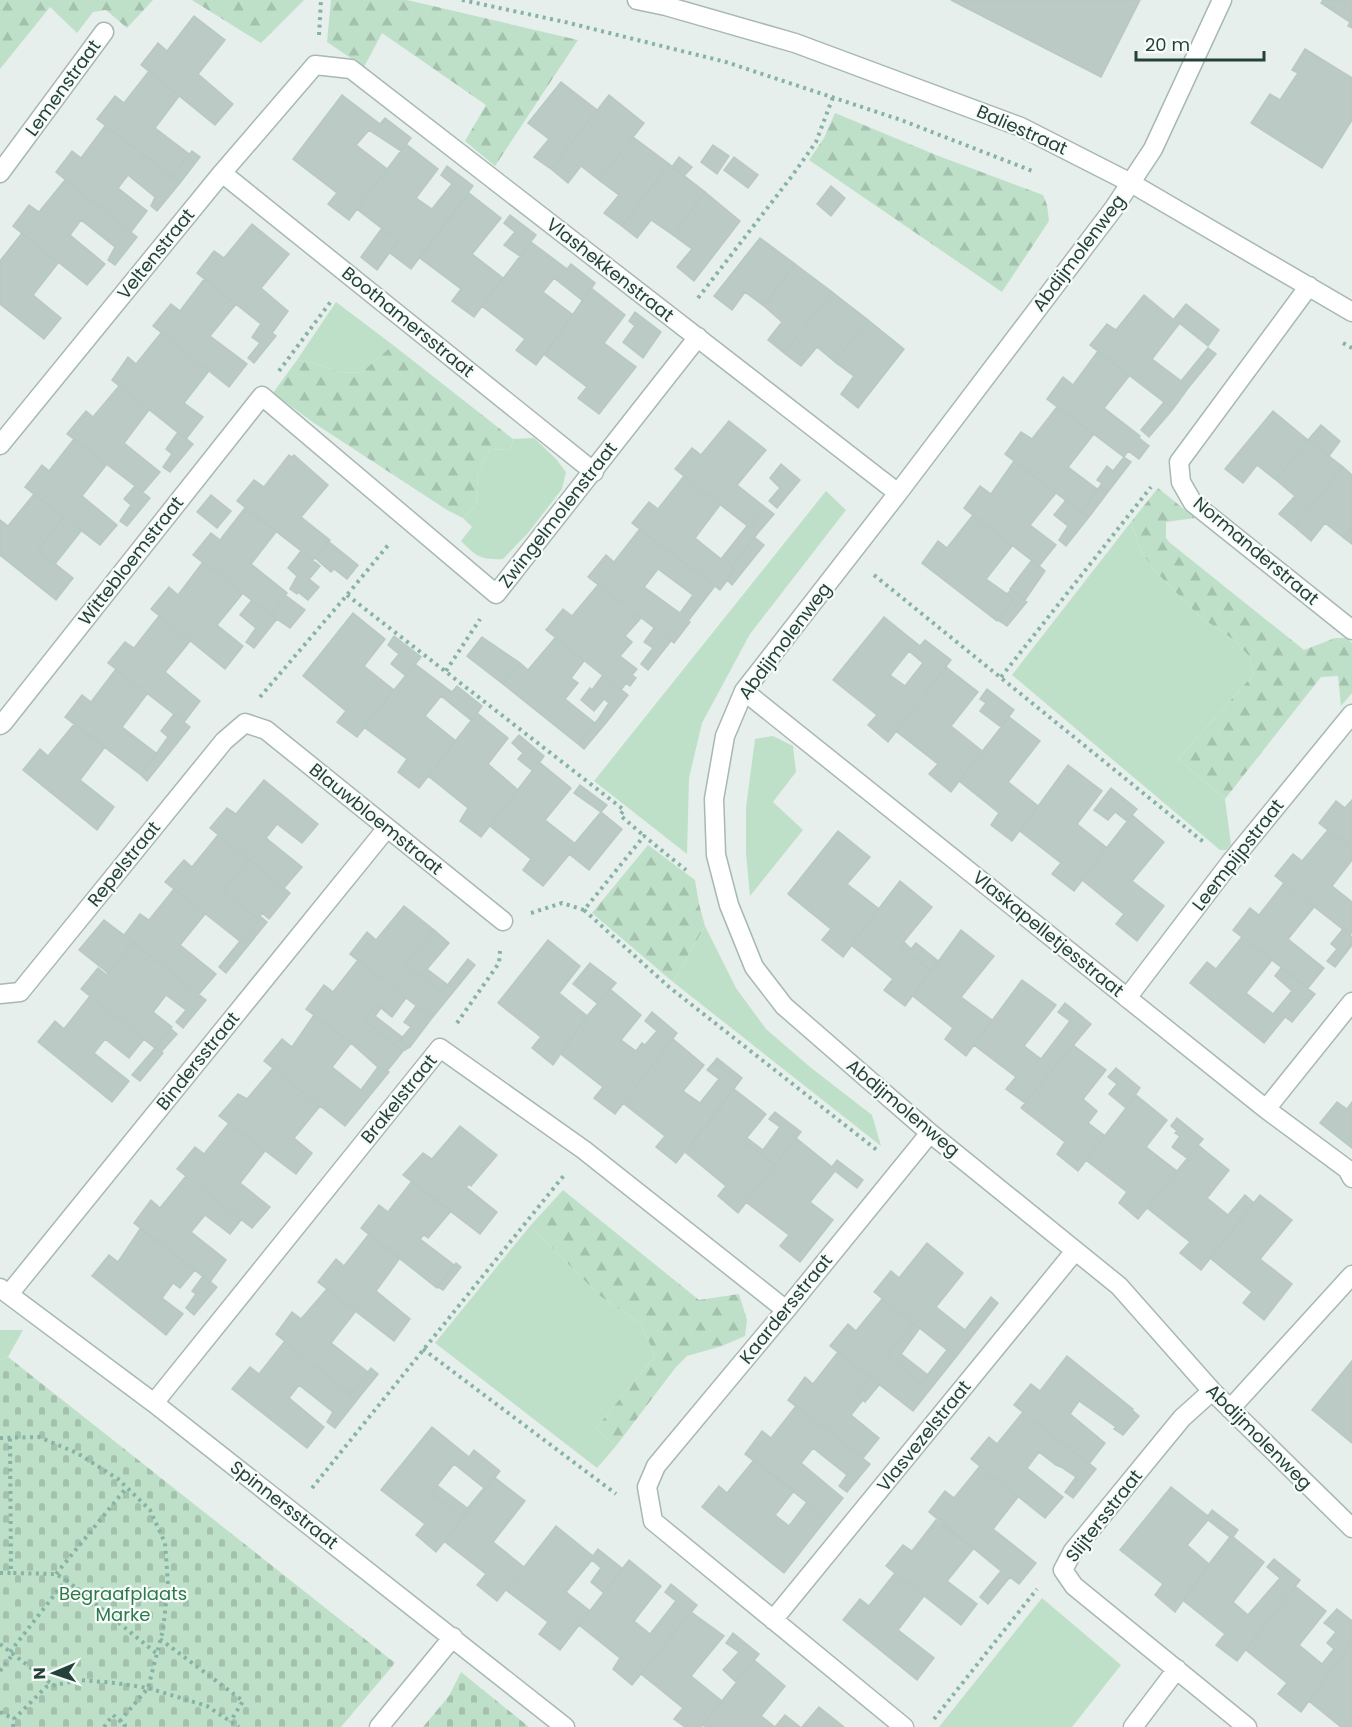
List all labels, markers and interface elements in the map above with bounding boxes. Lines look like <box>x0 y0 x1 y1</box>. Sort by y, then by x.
scale bar <box>1136 24 1264 62</box>
text: 20 m <box>1145 32 1190 57</box>
street label: Lemenstraat <box>19 34 106 141</box>
street label: Baliestraat <box>973 98 1071 161</box>
street label: Abdijmolenweg <box>1026 189 1131 316</box>
street label: Veltenstraat <box>111 203 200 305</box>
street label: Vlashekkenstraat <box>541 212 679 327</box>
street label: Boothamersstraat <box>337 260 480 383</box>
street label: Zwingelmolenstraat <box>493 437 623 593</box>
street label: Wittebloemstraat <box>72 491 189 630</box>
street label: Normanderstraat <box>1188 491 1324 611</box>
street label: Abdijmolenweg <box>732 577 837 704</box>
street label: Blauwbloemstraat <box>304 757 448 880</box>
street label: Leempijpstraat <box>1186 794 1289 916</box>
street label: Repelstraat <box>81 816 166 912</box>
street label: Vlaskapelletjesstraat <box>967 865 1129 1003</box>
street label: Bindersstraat <box>150 1006 245 1115</box>
street label: Brakelstraat <box>355 1049 442 1149</box>
street label: Abdijmolenweg <box>841 1053 965 1162</box>
street label: Kaardersstraat <box>733 1248 838 1369</box>
street label: Vlasvezelstraat <box>871 1375 976 1497</box>
street label: Abdijmolenweg <box>1201 1378 1318 1495</box>
street label: Spinnersstraat <box>225 1454 344 1555</box>
street label: Slijtersstraat <box>1060 1464 1148 1567</box>
park label: Begraafplaats Marke <box>59 1581 187 1627</box>
north arrow <box>24 1643 84 1703</box>
text: N <box>28 1667 51 1680</box>

